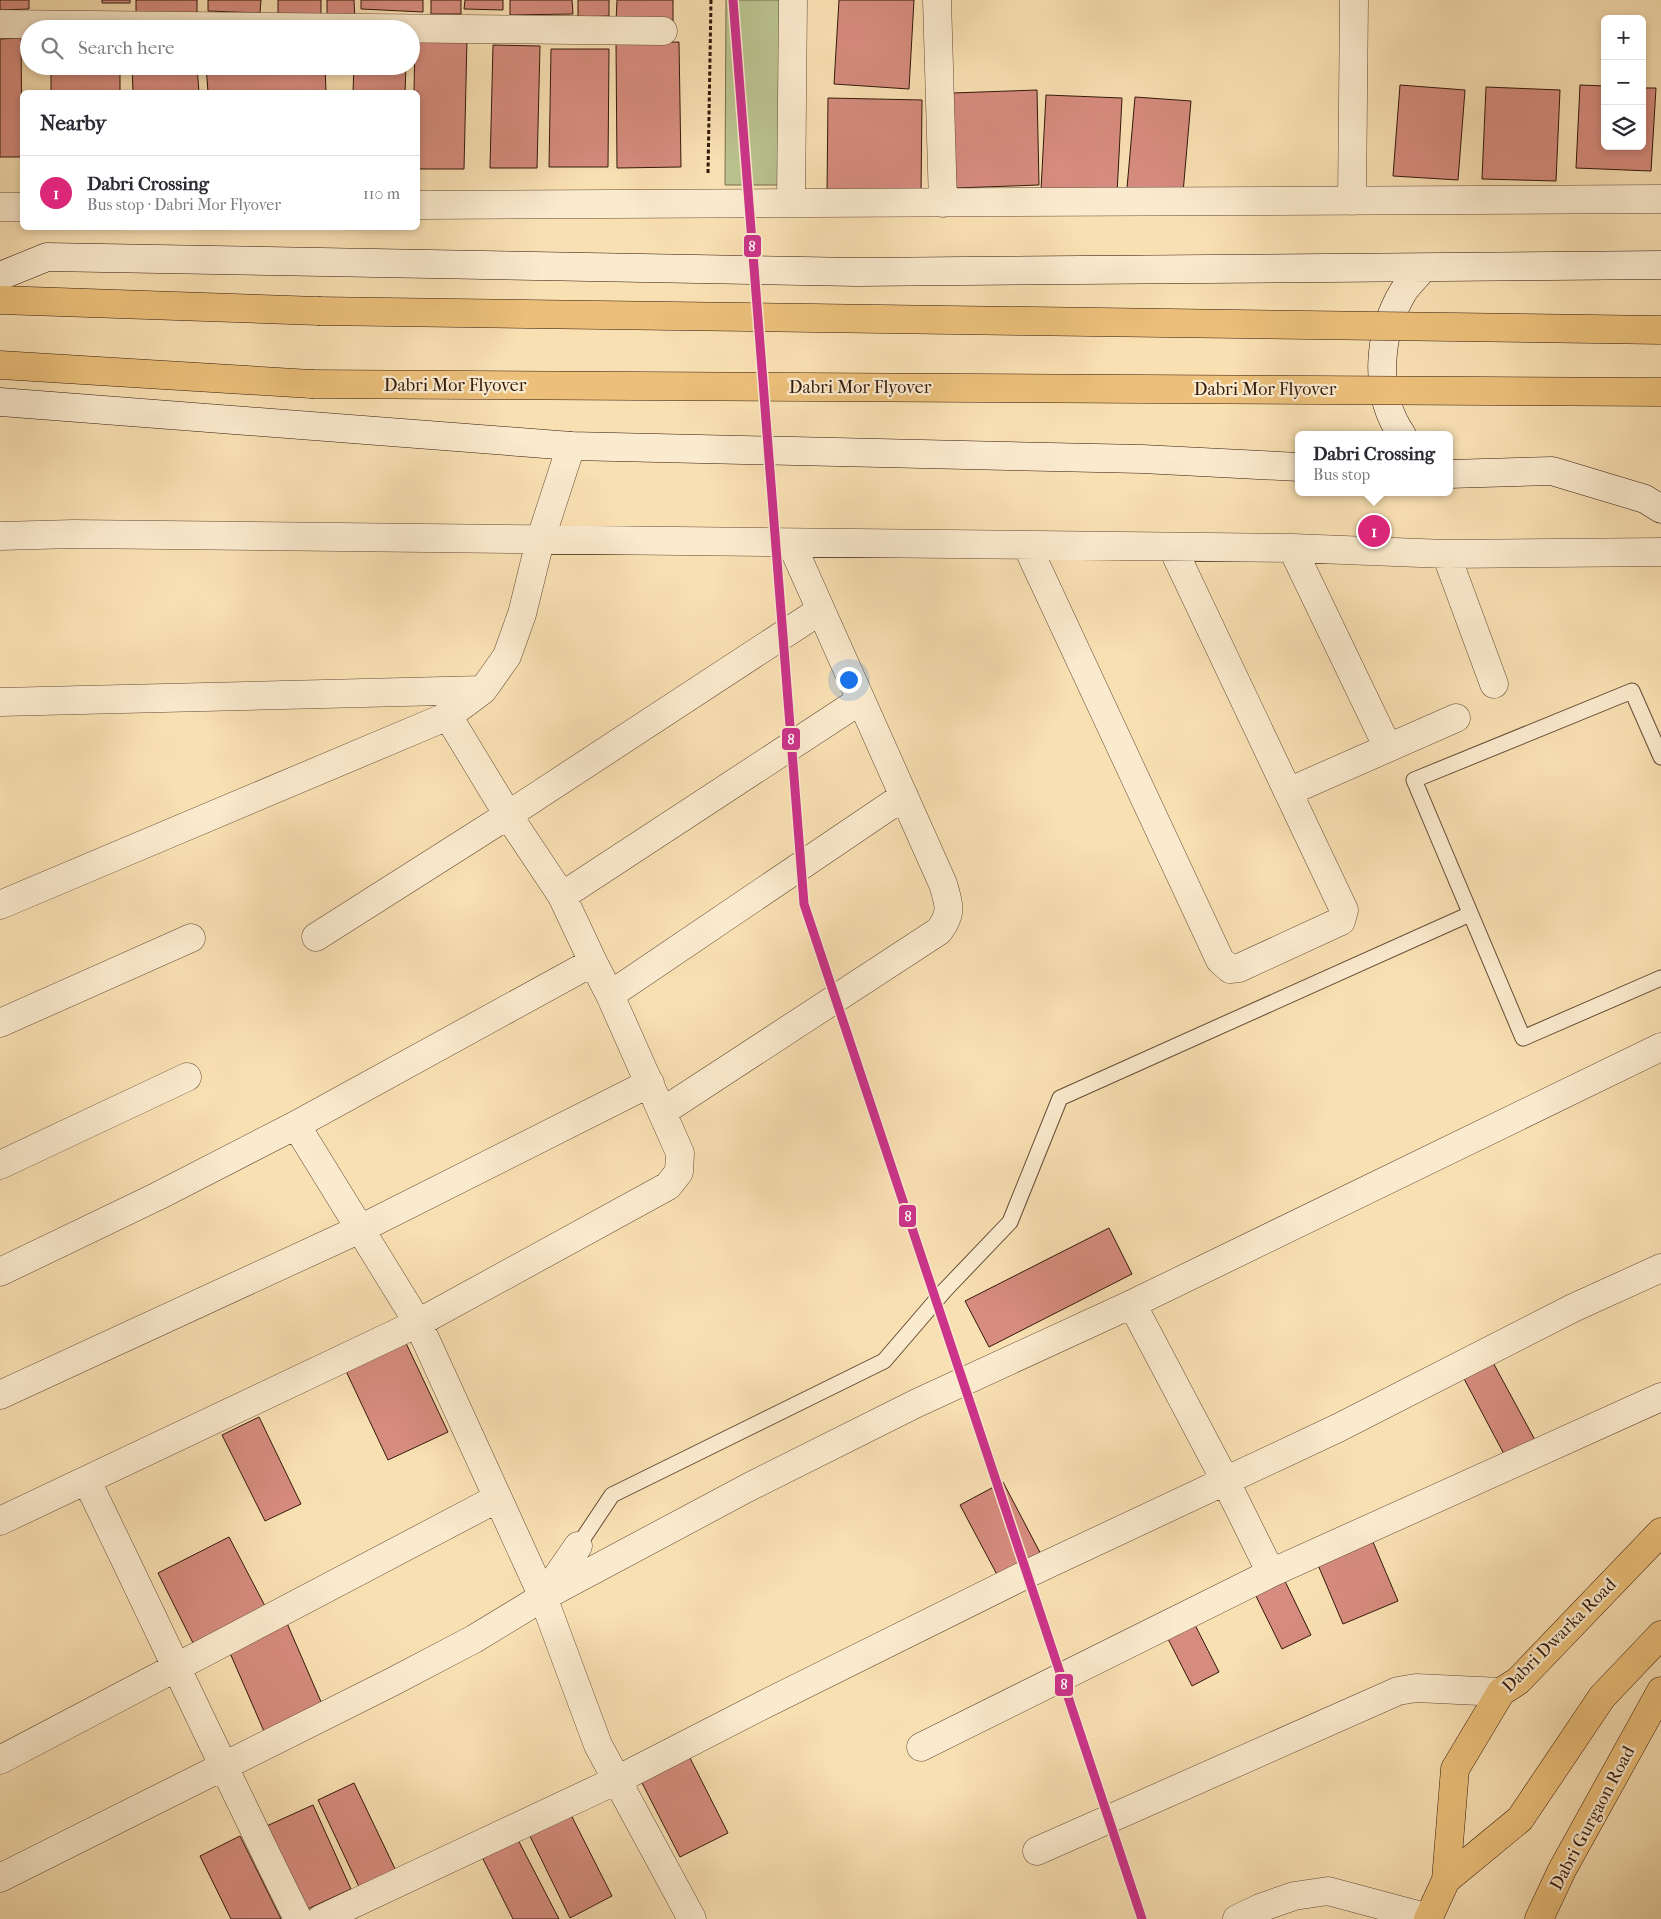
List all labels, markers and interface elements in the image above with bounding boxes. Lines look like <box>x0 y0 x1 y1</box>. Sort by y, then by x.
map controls <box>1601 15 1646 150</box>
button: + <box>1601 15 1646 60</box>
search box <box>20 20 420 75</box>
icon: search <box>38 34 66 62</box>
text: Search here <box>78 37 174 59</box>
button: − <box>1601 60 1646 105</box>
button: layers <box>1601 105 1646 150</box>
text: Nearby <box>40 111 106 135</box>
text: Dabri Crossing <box>87 173 209 195</box>
text: 1 <box>53 184 59 203</box>
text: 110 m <box>363 184 400 203</box>
text: Bus stop · Dabri Mor Flyover <box>87 195 281 214</box>
line badge: 8 <box>743 234 762 258</box>
text: 8 <box>748 238 756 255</box>
street label: Dabri Mor Flyover <box>384 375 527 396</box>
street label: Dabri Mor Flyover <box>789 377 932 398</box>
street label: Dabri Mor Flyover <box>1194 379 1337 400</box>
popup <box>1295 431 1453 496</box>
text: Dabri Crossing <box>1313 443 1435 465</box>
text: Bus stop <box>1313 465 1370 484</box>
pin: 1 <box>1358 512 1390 550</box>
your location <box>836 667 862 693</box>
line badge: 8 <box>781 727 801 751</box>
text: 8 <box>787 731 795 748</box>
line badge: 8 <box>898 1204 917 1228</box>
text: 8 <box>904 1208 912 1225</box>
street label: Dabri Dwarka Road <box>1498 1574 1621 1697</box>
line badge: 8 <box>1054 1673 1074 1697</box>
text: 8 <box>1060 1676 1068 1693</box>
street label: Dabri Gurgaon Road <box>1546 1742 1639 1894</box>

